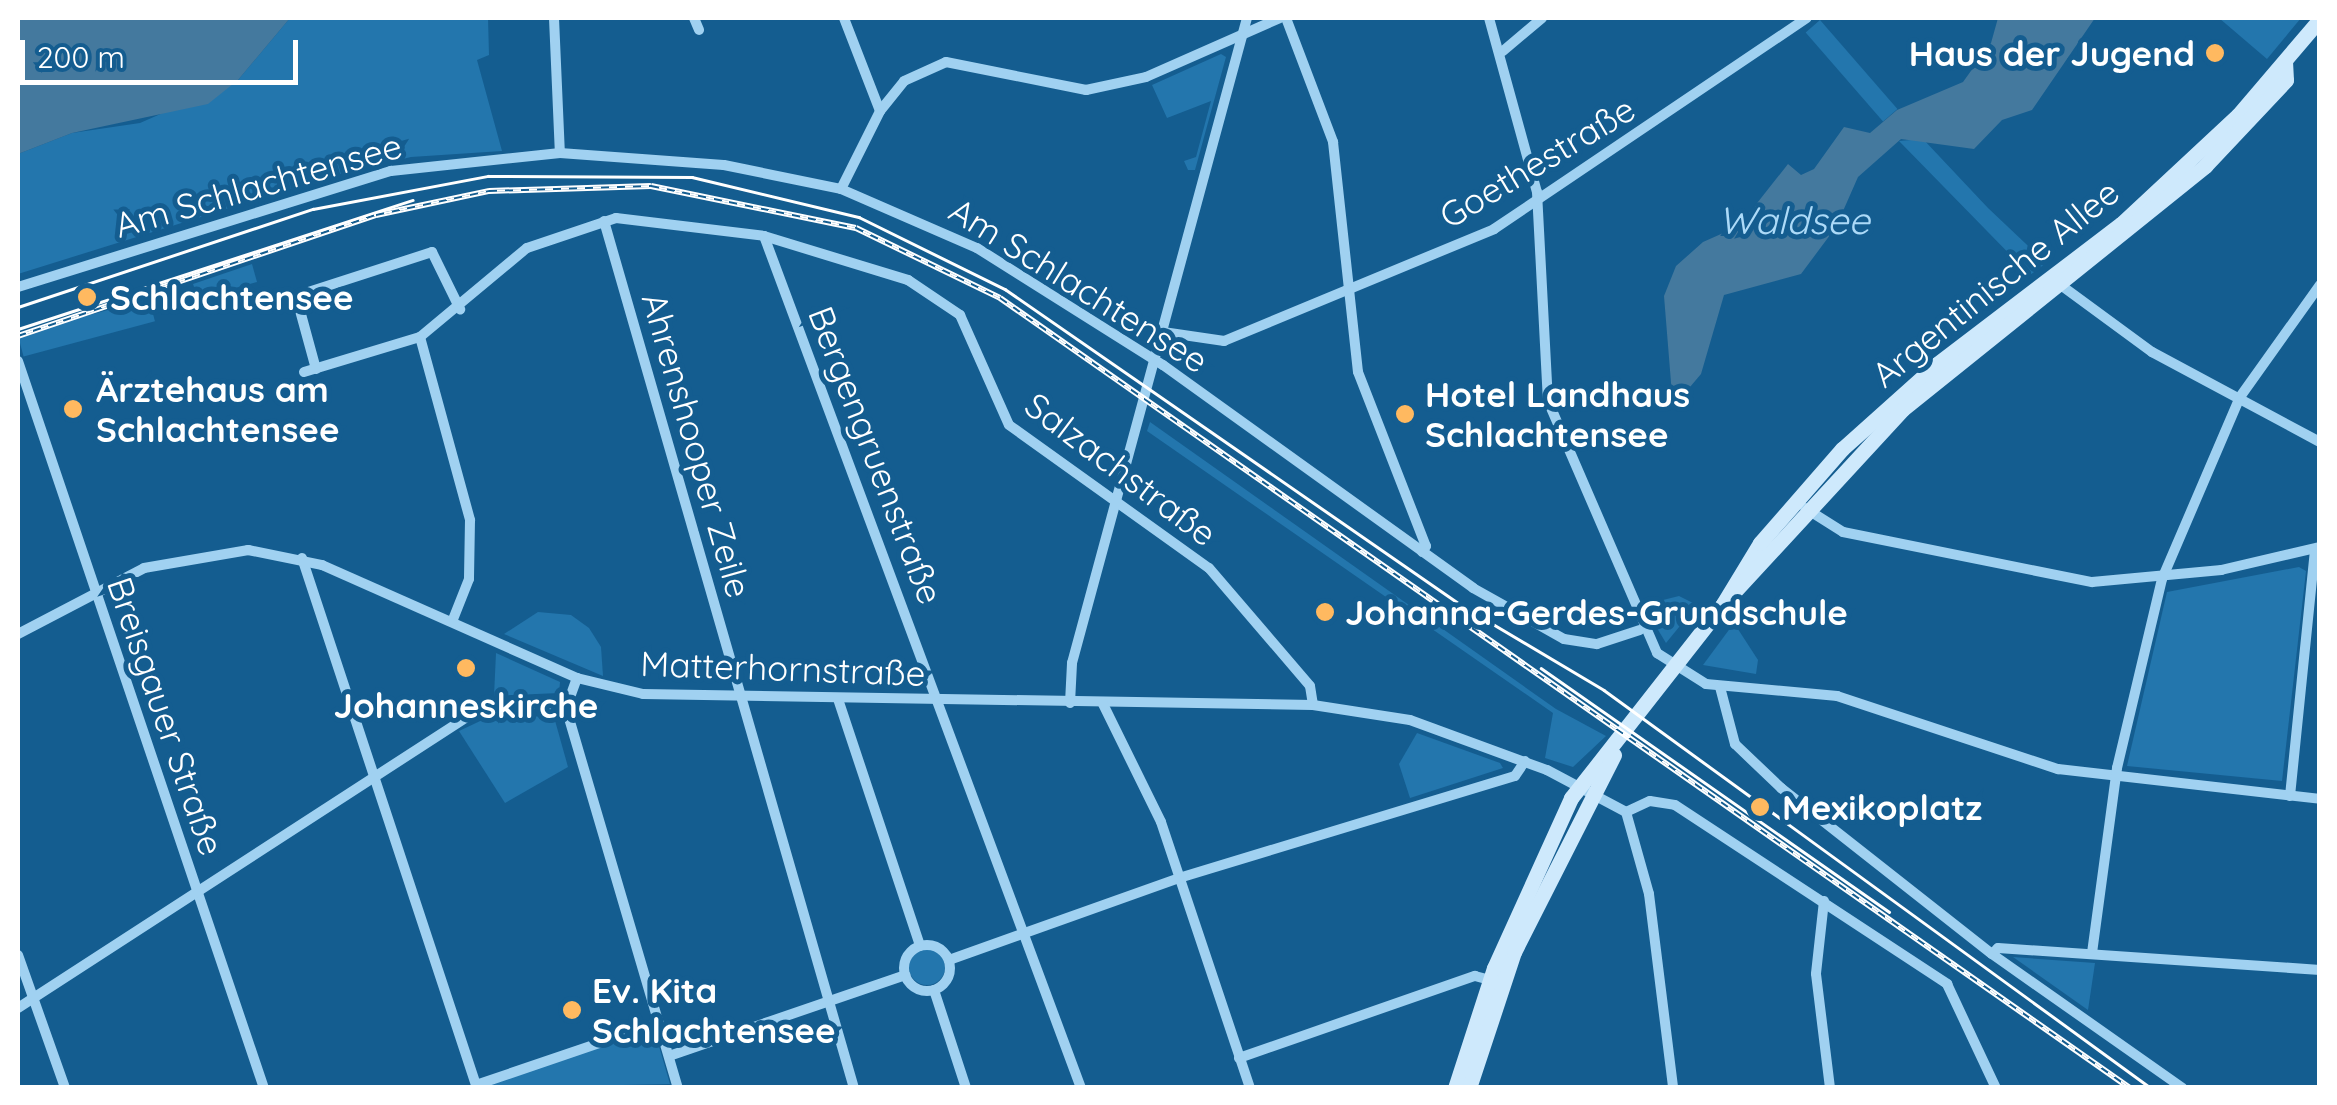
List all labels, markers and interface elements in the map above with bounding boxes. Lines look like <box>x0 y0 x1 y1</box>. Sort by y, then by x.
scale bar <box>25 20 302 82</box>
place label: Haus der Jugend <box>1909 32 2195 74</box>
text: 200 m <box>37 38 125 76</box>
marker: Haus der Jugend <box>2204 42 2226 64</box>
street label: Goethestraße <box>1432 87 1642 237</box>
street label: Am Schlachtensee <box>110 124 406 246</box>
street label: Argentinische Allee <box>1863 171 2127 395</box>
street label: Am Schlachtensee <box>942 189 1216 381</box>
water label: Waldsee <box>1718 198 1870 244</box>
place label: Schlachtensee <box>110 276 354 318</box>
marker: Schlachtensee <box>74 284 100 310</box>
street label: Ahrenshooper Zeile <box>633 288 761 602</box>
street label: Bergengruenstraße <box>800 300 952 610</box>
place label: Ärztehaus am Schlachtensee <box>96 368 340 450</box>
place label: Hotel Landhaus Schlachtensee <box>1425 373 1690 455</box>
street label: Salzachstraße <box>1017 383 1225 555</box>
marker: Ärztehaus am Schlachtensee <box>60 396 86 422</box>
marker: Hotel Landhaus Schlachtensee <box>1394 403 1416 425</box>
street label: Breisgauer Straße <box>99 571 233 861</box>
place label: Johanna-Gerdes-Grundschule <box>1345 591 1848 633</box>
marker: Johanna-Gerdes-Grundschule <box>1314 601 1336 623</box>
street label: Matterhornstraße <box>640 642 926 694</box>
marker: Johanneskirche <box>455 657 477 679</box>
place label: Johanneskirche <box>334 684 598 726</box>
place label: Mexikoplatz <box>1782 786 1982 828</box>
marker: Mexikoplatz <box>1747 794 1773 820</box>
place label: Ev. Kita Schlachtensee <box>592 969 836 1051</box>
marker: Ev. Kita Schlachtensee <box>561 999 583 1021</box>

